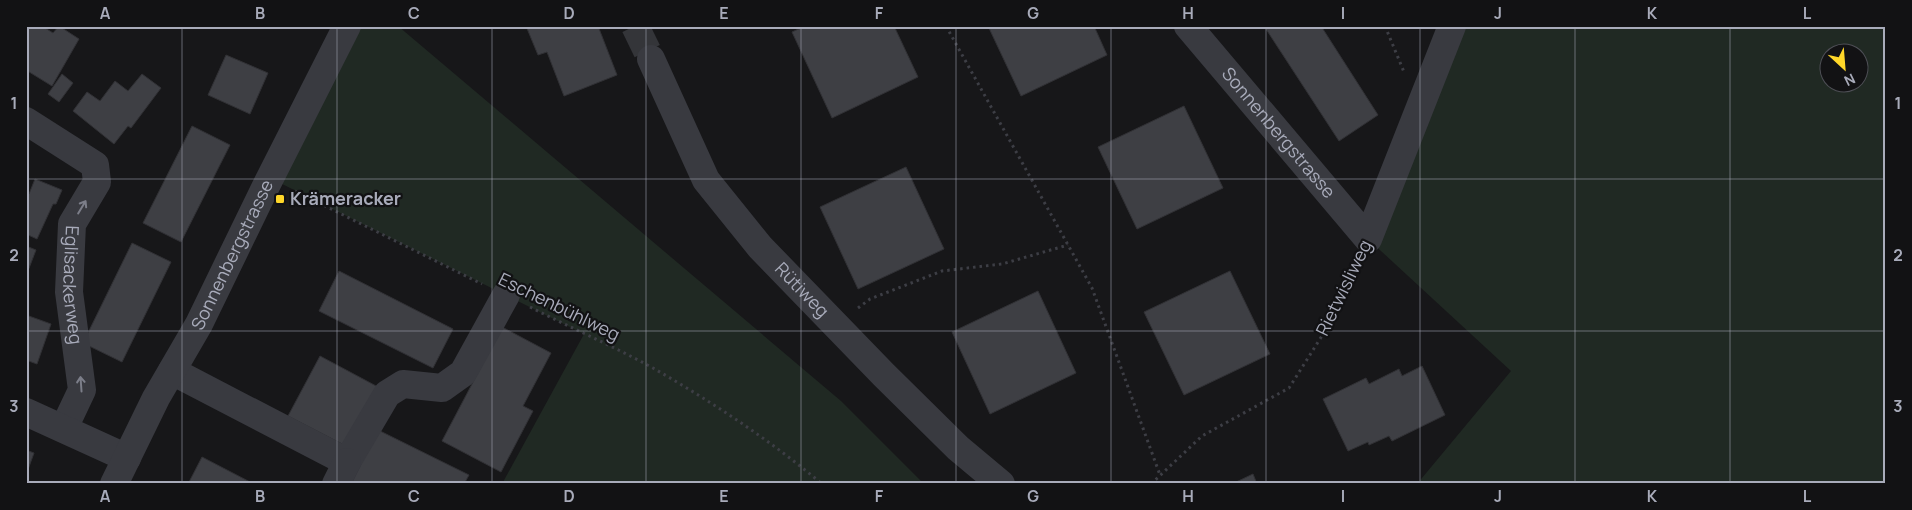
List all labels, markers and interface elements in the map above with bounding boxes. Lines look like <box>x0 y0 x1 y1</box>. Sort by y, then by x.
text: A <box>100 2 111 24</box>
text: B <box>255 2 265 24</box>
text: C <box>408 2 420 24</box>
text: D <box>563 2 575 24</box>
text: E <box>719 2 729 24</box>
text: F <box>875 2 884 24</box>
text: G <box>1027 2 1039 24</box>
text: H <box>1182 2 1194 24</box>
text: I <box>1341 2 1345 24</box>
text: J <box>1494 2 1502 24</box>
text: K <box>1647 2 1658 24</box>
text: L <box>1803 2 1812 24</box>
north arrow <box>1820 42 1870 92</box>
street label: Sonnenbergstrasse <box>1217 62 1341 203</box>
text: N <box>1841 69 1859 91</box>
text: 1 <box>10 92 18 114</box>
text: 1 <box>1894 92 1902 114</box>
street label: Sonnenbergstrasse <box>185 175 278 334</box>
place label: Krämeracker <box>290 186 401 210</box>
marker: Krämeracker <box>274 193 286 205</box>
one-way arrow <box>77 201 87 215</box>
street label: Eglisackerweg <box>58 225 89 346</box>
street label: Rietwisliweg <box>1310 236 1377 339</box>
text: 2 <box>9 244 19 266</box>
text: 2 <box>1893 244 1903 266</box>
street label: Rütiweg <box>770 257 835 322</box>
street label: Eschenbühlweg <box>495 266 624 346</box>
one-way arrow <box>76 376 85 392</box>
text: 3 <box>9 395 19 417</box>
text: 3 <box>1893 395 1903 417</box>
text: A <box>100 485 111 507</box>
text: B <box>255 485 265 507</box>
text: C <box>408 485 420 507</box>
text: D <box>563 485 575 507</box>
text: E <box>719 485 729 507</box>
text: F <box>875 485 884 507</box>
text: G <box>1027 485 1039 507</box>
text: H <box>1182 485 1194 507</box>
text: I <box>1341 485 1345 507</box>
text: J <box>1494 485 1502 507</box>
text: K <box>1647 485 1658 507</box>
text: L <box>1803 485 1812 507</box>

